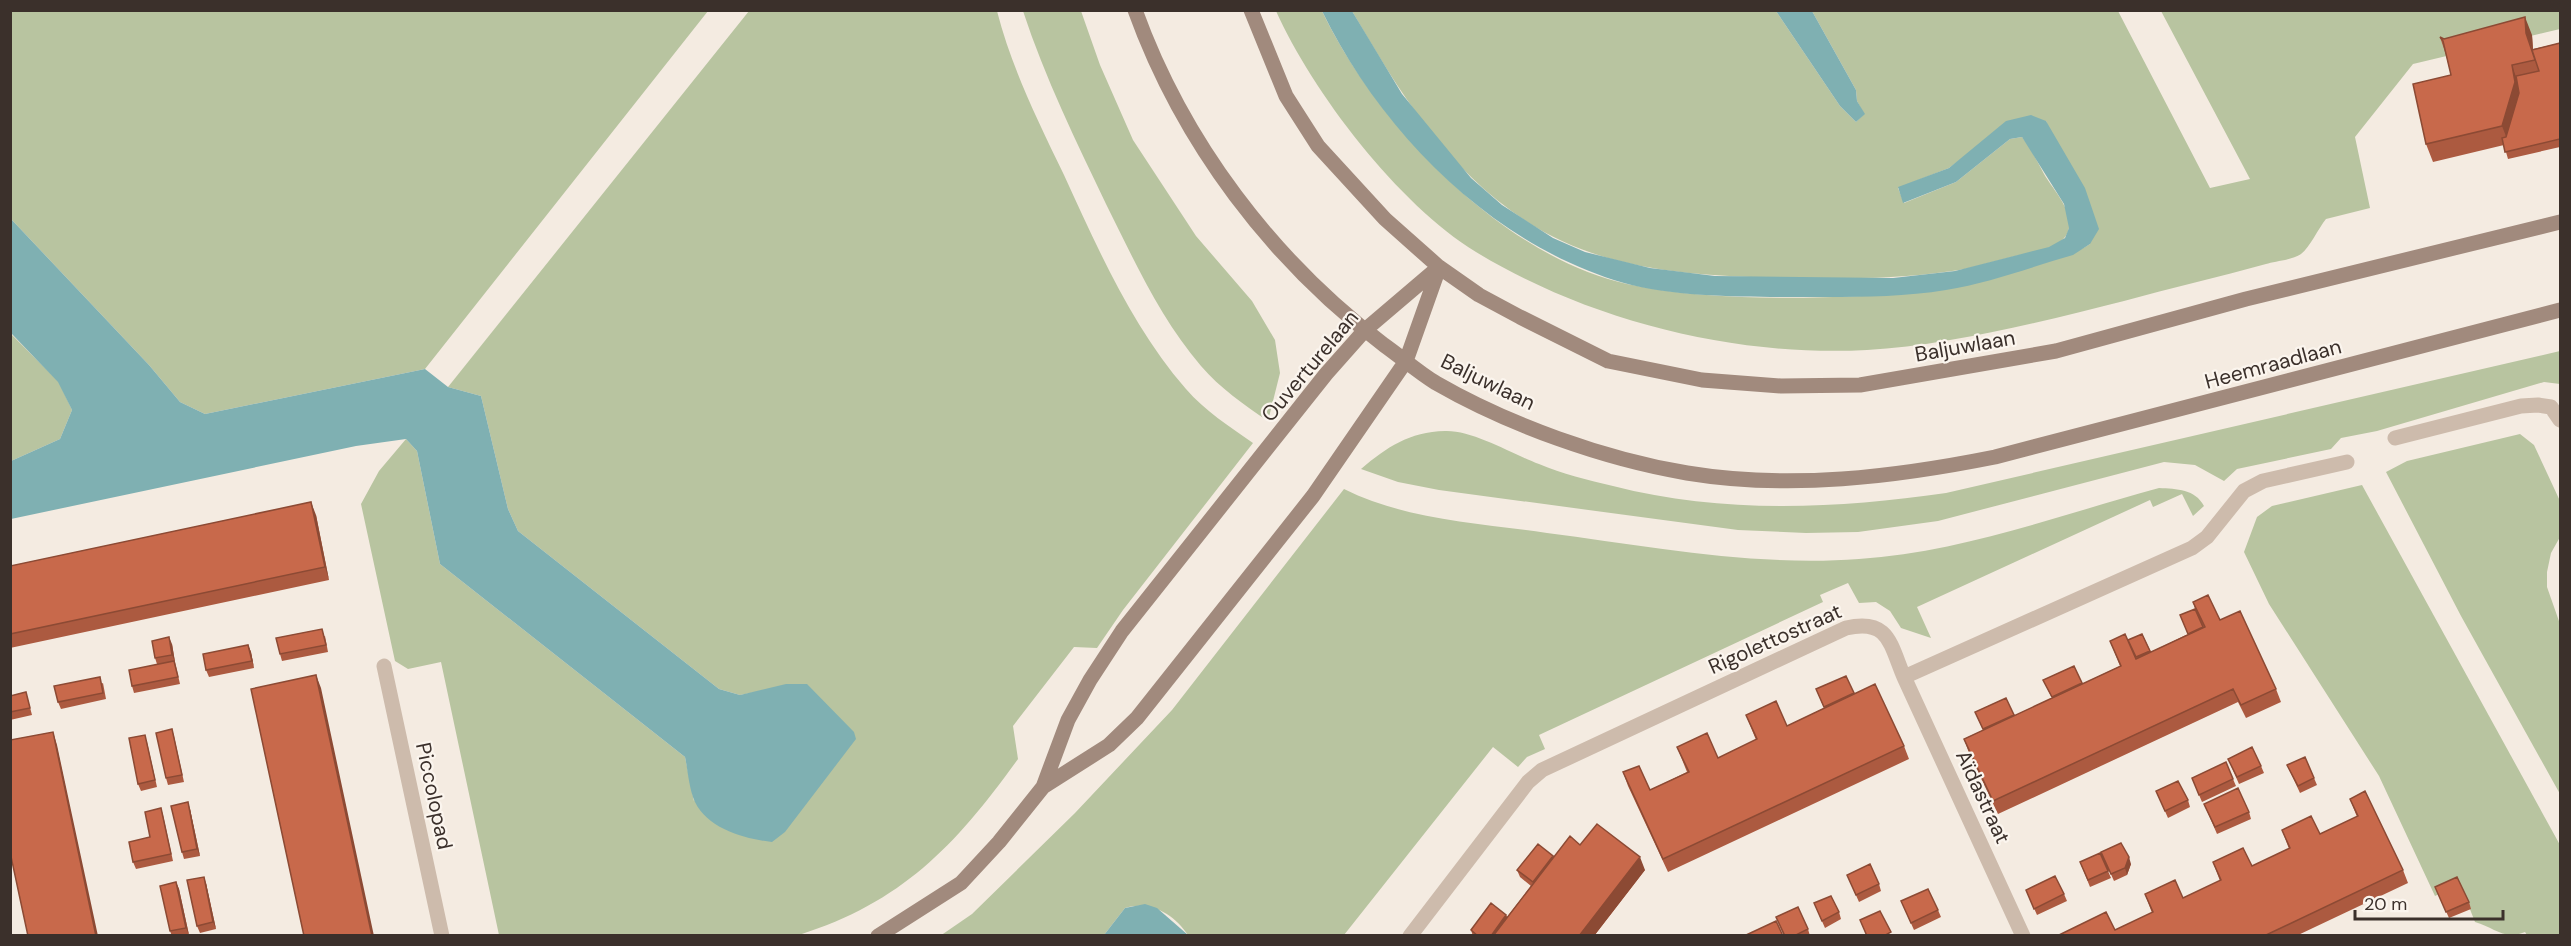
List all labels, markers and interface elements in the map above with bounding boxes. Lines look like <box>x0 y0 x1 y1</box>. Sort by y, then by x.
street label: Ouverturelaan <box>1255 304 1365 428</box>
street label: Baljuwlaan <box>1913 323 2017 369</box>
street label: Heemraadlaan <box>2202 332 2344 396</box>
street label: Baljuwlaan <box>1436 347 1540 417</box>
street label: Rigolettostraat <box>1704 597 1846 681</box>
street label: Piccolopad <box>409 740 459 852</box>
street label: Aïdastraat <box>1949 746 2017 848</box>
scale bar <box>2355 883 2504 921</box>
text: 20 m <box>2364 892 2407 916</box>

